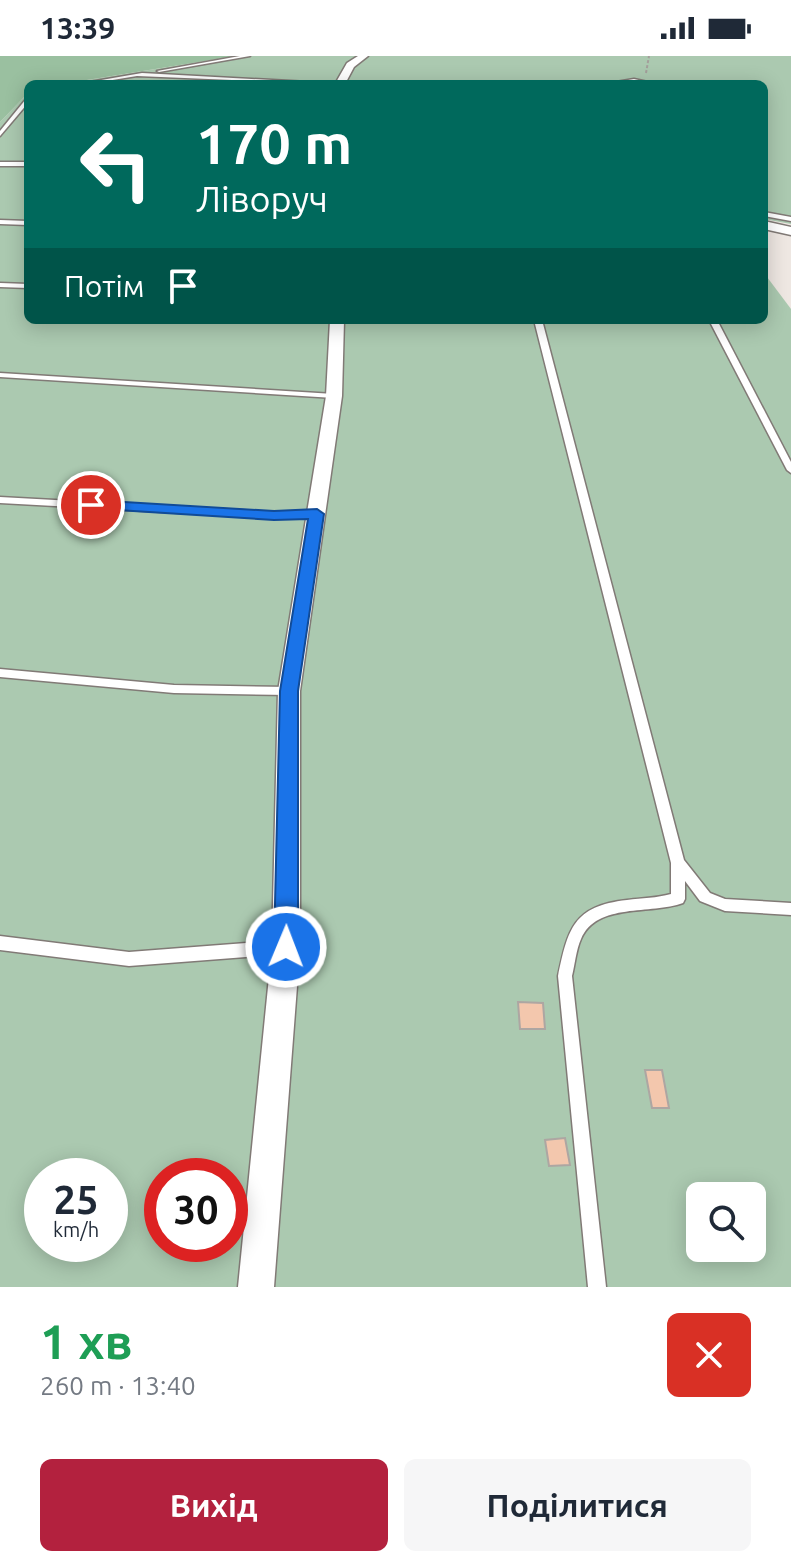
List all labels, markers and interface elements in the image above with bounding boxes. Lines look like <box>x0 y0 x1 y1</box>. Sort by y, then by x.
text: 13:39 <box>40 11 115 45</box>
icon: left <box>64 112 168 216</box>
text: 170 m <box>196 112 352 175</box>
text: Ліворуч <box>196 178 328 219</box>
icon: arrive <box>161 264 205 308</box>
text: Потім <box>64 269 145 303</box>
pin <box>57 471 125 539</box>
icon: arrive <box>69 483 113 527</box>
position arrow <box>244 905 328 989</box>
speed limit sign: 30 <box>144 1158 248 1262</box>
text: 25 <box>53 1177 99 1222</box>
map controls <box>686 1182 766 1262</box>
button: search <box>686 1182 766 1262</box>
text: km/h <box>53 1218 99 1241</box>
button: close <box>667 1313 751 1397</box>
text: 1 хв <box>40 1314 133 1368</box>
text: 260 m · 13:40 <box>40 1371 196 1400</box>
button: Вихід <box>40 1459 388 1551</box>
button: Поділитися <box>404 1459 751 1551</box>

